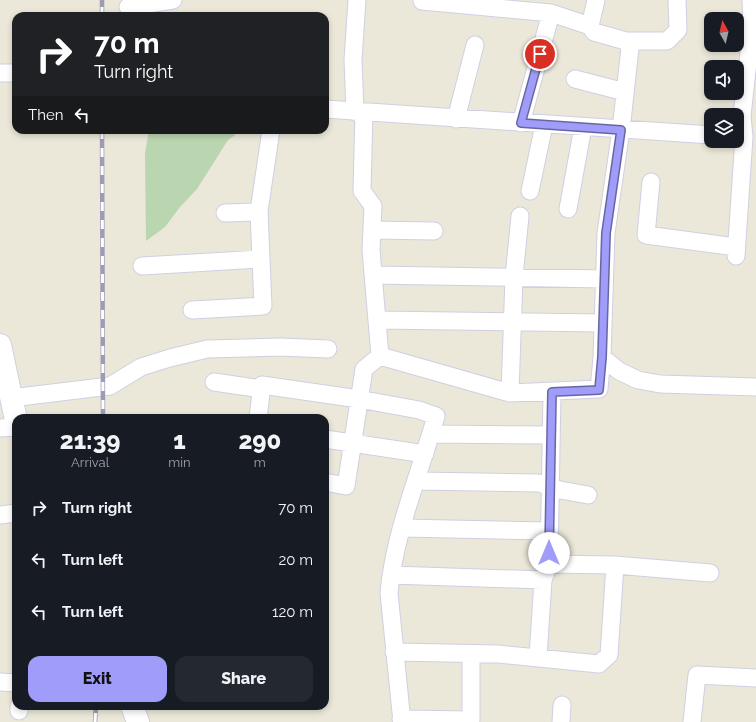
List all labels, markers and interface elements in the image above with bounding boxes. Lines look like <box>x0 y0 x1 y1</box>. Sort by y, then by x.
north arrow <box>704 12 744 52</box>
map controls <box>704 12 744 148</box>
text: 70 m <box>94 27 160 60</box>
icon: right <box>28 28 80 80</box>
pin <box>523 37 557 71</box>
icon: arrive <box>529 43 551 65</box>
button: sound <box>704 60 744 100</box>
text: Turn right <box>94 61 173 82</box>
icon: left <box>71 104 93 126</box>
text: Then <box>28 106 63 124</box>
button: layers <box>704 108 744 148</box>
text: 21:39 <box>60 426 121 455</box>
text: 1 <box>173 426 186 455</box>
text: 290 <box>238 426 281 455</box>
text: Arrival <box>71 455 109 470</box>
text: min <box>168 455 191 470</box>
text: m <box>254 455 266 470</box>
icon: right <box>28 497 50 519</box>
text: Turn right <box>62 499 132 517</box>
text: 70 m <box>278 499 313 517</box>
position arrow <box>528 532 570 574</box>
icon: left <box>28 549 50 571</box>
text: Turn left <box>62 551 123 569</box>
text: 20 m <box>278 551 313 569</box>
icon: left <box>28 601 50 623</box>
text: Turn left <box>62 603 123 621</box>
text: 120 m <box>272 603 313 621</box>
button: Exit <box>28 656 167 702</box>
button: Share <box>175 656 313 702</box>

